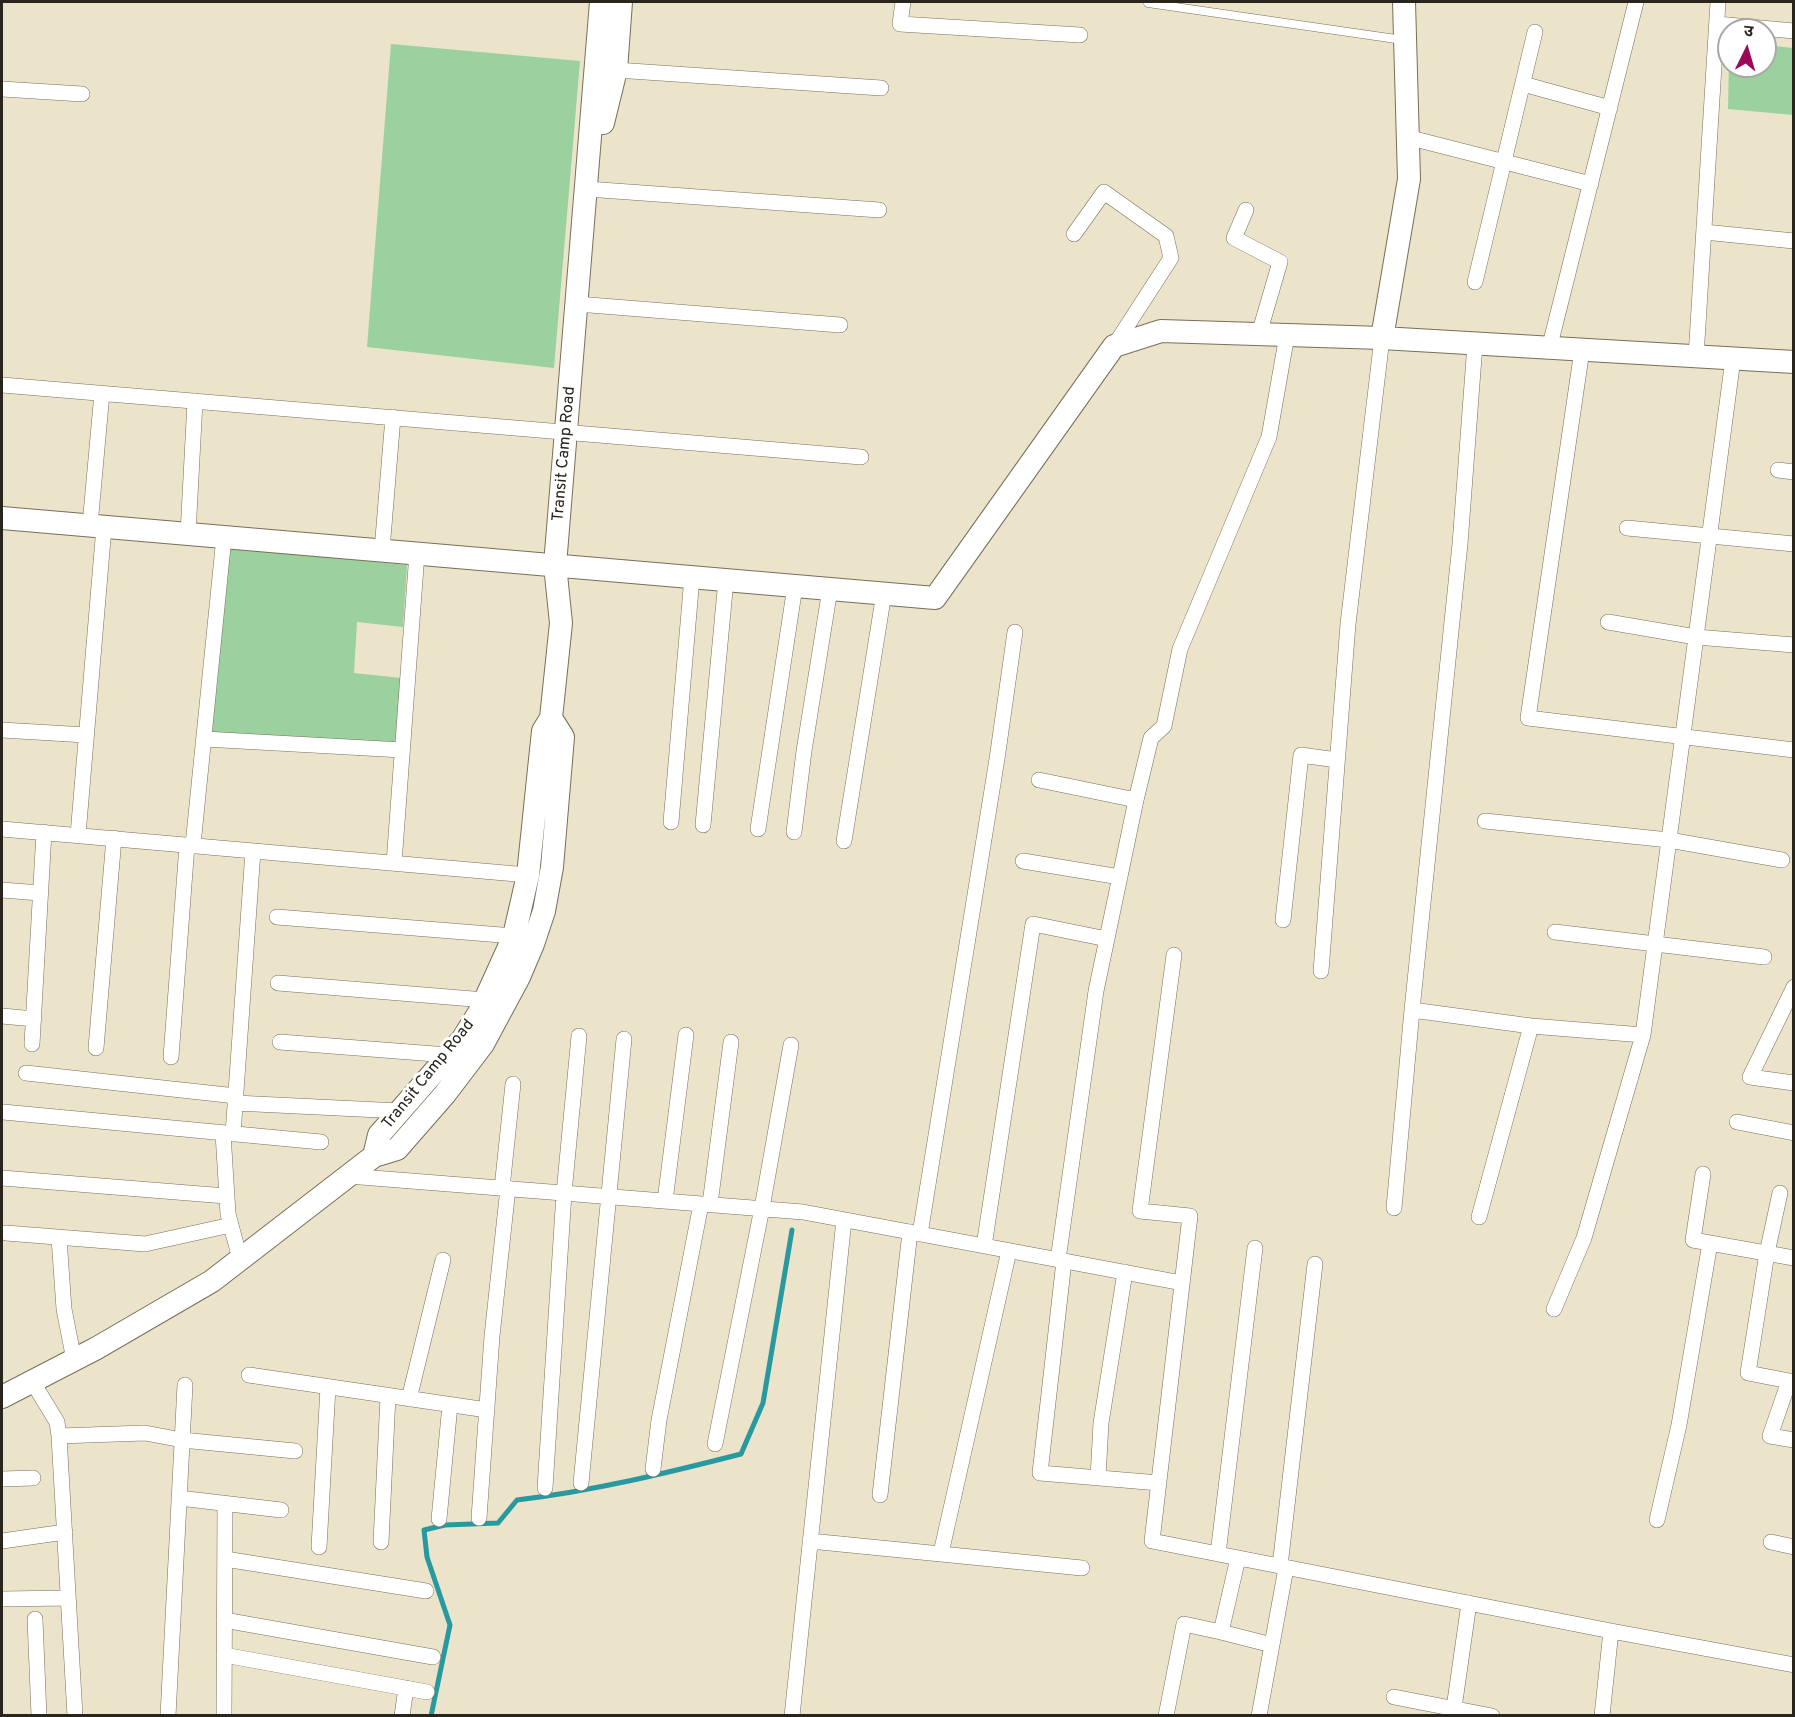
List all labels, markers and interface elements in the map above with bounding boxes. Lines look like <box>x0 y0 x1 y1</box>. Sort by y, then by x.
north arrow <box>1717 18 1777 78</box>
text: उ <box>1743 22 1754 42</box>
street label: Transit Camp Road <box>550 386 580 522</box>
street label: Transit Camp Road <box>379 1016 479 1134</box>

